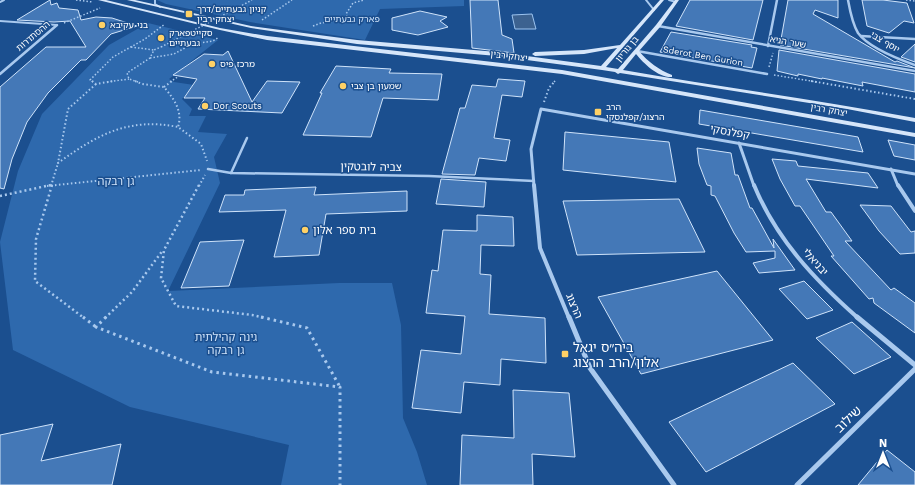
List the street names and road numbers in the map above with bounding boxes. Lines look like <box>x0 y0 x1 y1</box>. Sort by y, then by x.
street label: ההסתדרות <box>14 19 52 53</box>
street label: יוסף צבי <box>869 29 901 55</box>
street label: בן גוריון <box>613 34 641 64</box>
street label: שער הגיא <box>769 34 807 50</box>
street label: Sderot Ben Gurion <box>662 44 744 68</box>
street label: יצחק רבין <box>490 49 528 63</box>
street label: יצחק רבין <box>810 102 848 118</box>
street label: קפלנסקי <box>709 122 751 142</box>
street label: צביה לובטקין <box>340 160 402 174</box>
street label: יבניאלי <box>799 246 831 278</box>
street label: הרצוג <box>563 291 585 321</box>
street label: שילוב <box>831 403 865 435</box>

